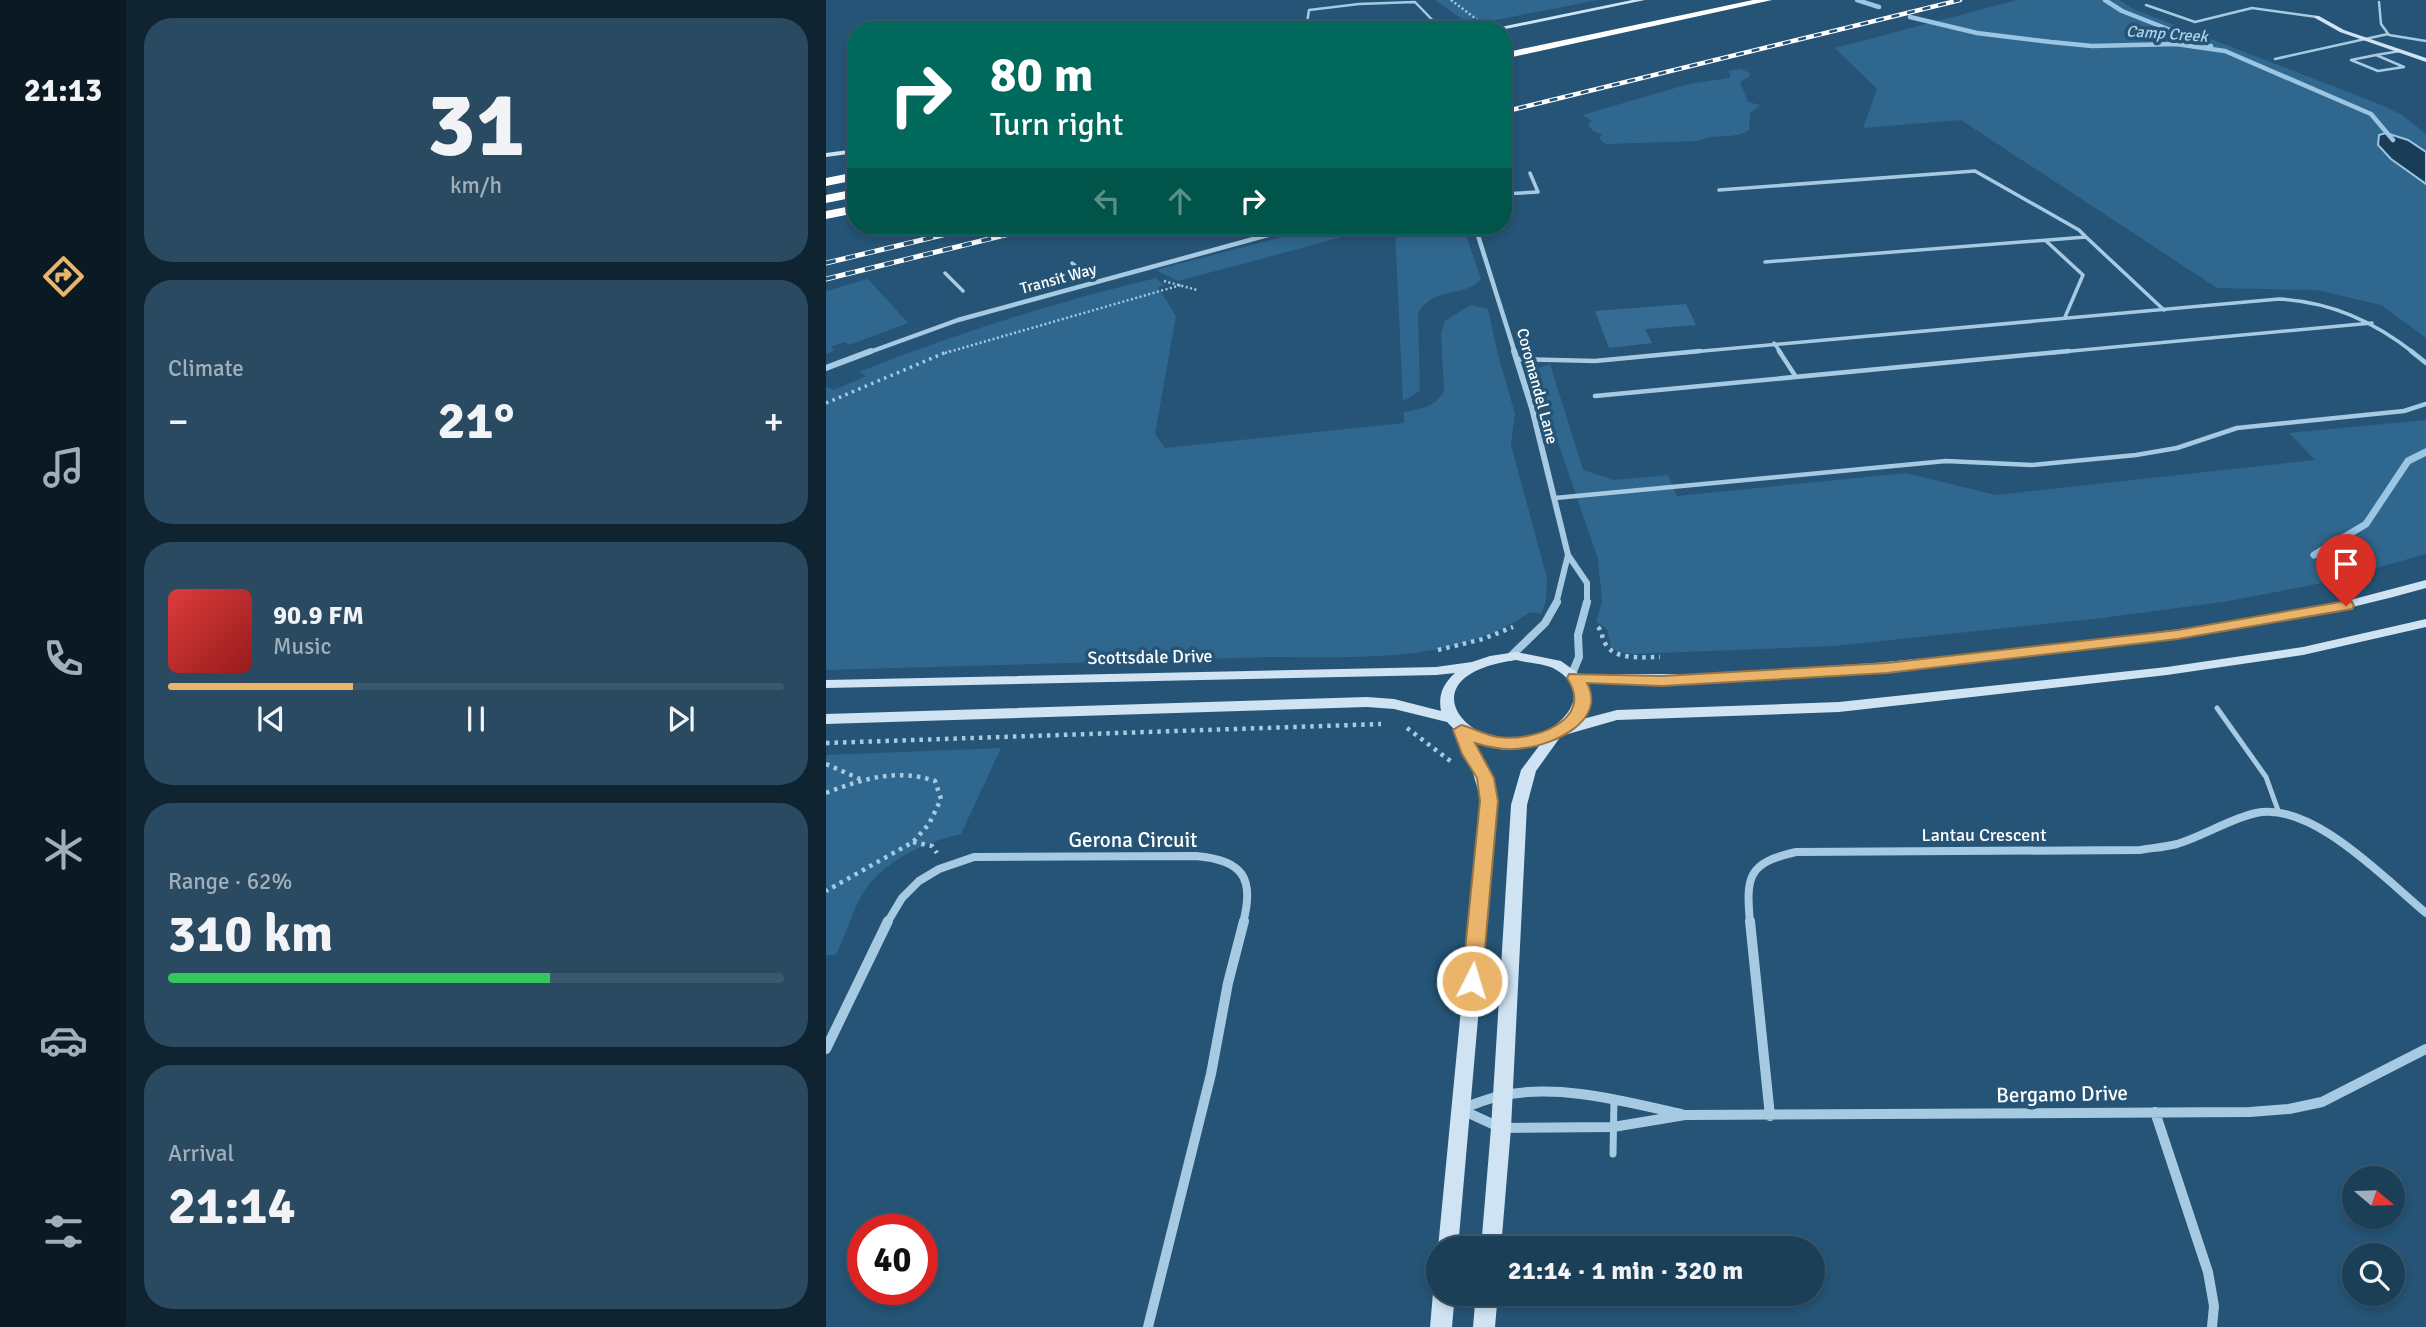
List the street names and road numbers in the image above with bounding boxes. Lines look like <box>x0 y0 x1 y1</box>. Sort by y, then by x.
street label: Transit Way <box>1018 259 1099 299</box>
street label: Coromandel Lane <box>1512 326 1562 446</box>
street label: Scottsdale Drive <box>1087 645 1213 669</box>
street label: Lantau Crescent <box>1922 824 2046 846</box>
street label: Gerona Circuit <box>1069 827 1197 853</box>
street label: Bergamo Drive <box>1996 1080 2128 1108</box>

